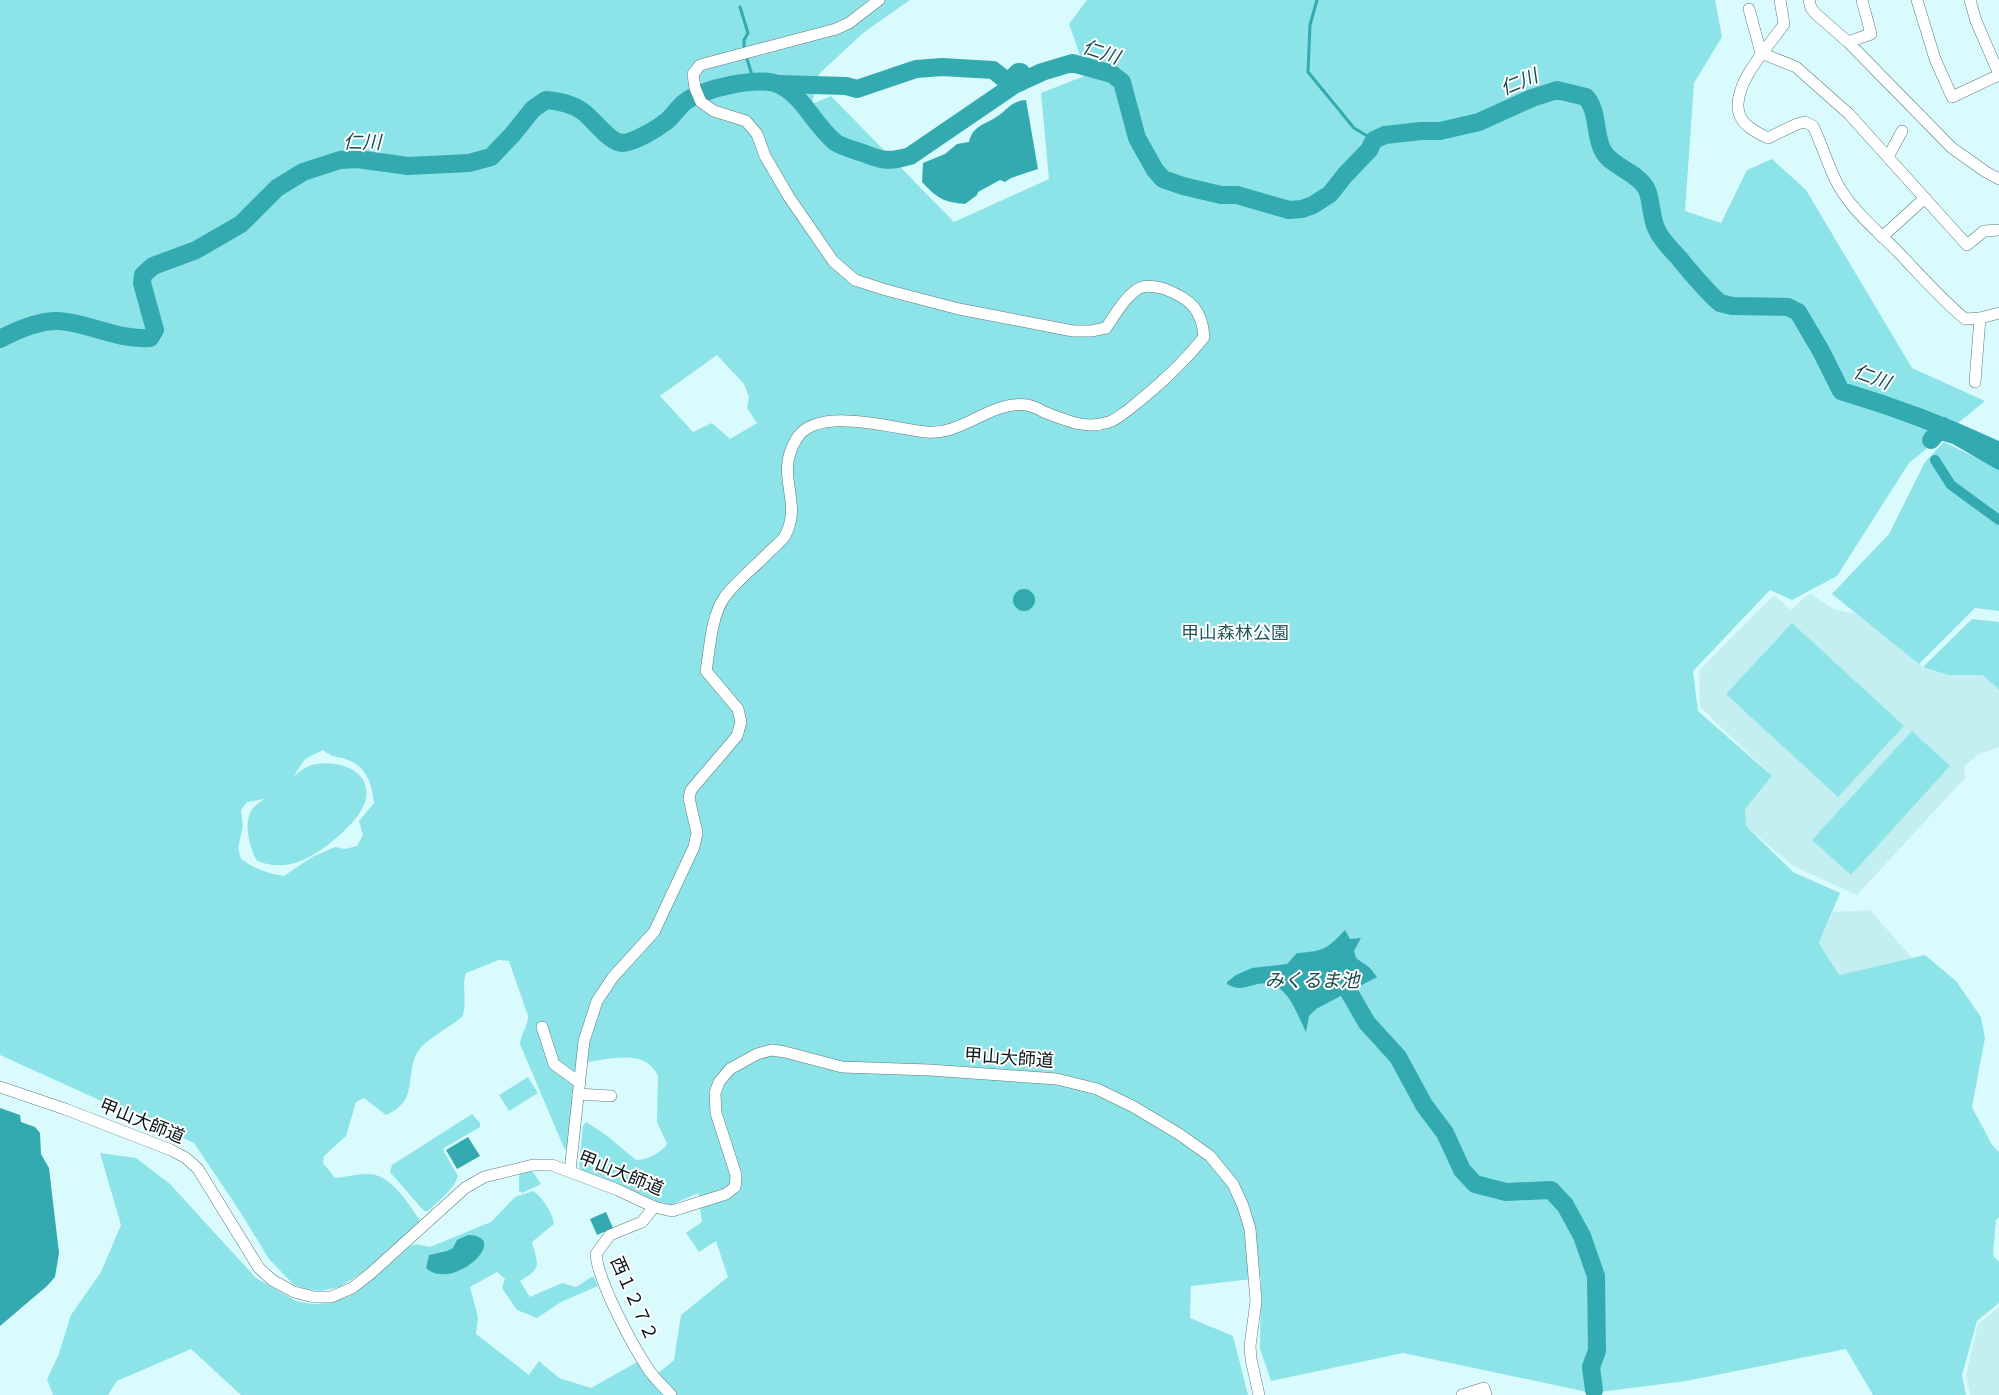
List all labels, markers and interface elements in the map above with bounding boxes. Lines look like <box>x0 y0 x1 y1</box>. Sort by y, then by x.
water label: 仁川 <box>1079 35 1125 69</box>
water label: 仁川 <box>1497 63 1543 100</box>
water label: 仁川 <box>343 130 383 154</box>
water label: 仁川 <box>1850 360 1896 395</box>
park label: 甲山森林公園 <box>1181 622 1289 644</box>
water label: みくるま池 <box>1265 969 1361 992</box>
street label: 甲山大師道 <box>963 1044 1055 1072</box>
street label: 甲山大師道 <box>96 1094 188 1148</box>
street label: 甲山大師道 <box>575 1146 667 1200</box>
street label: 西１２７２ <box>606 1253 662 1345</box>

